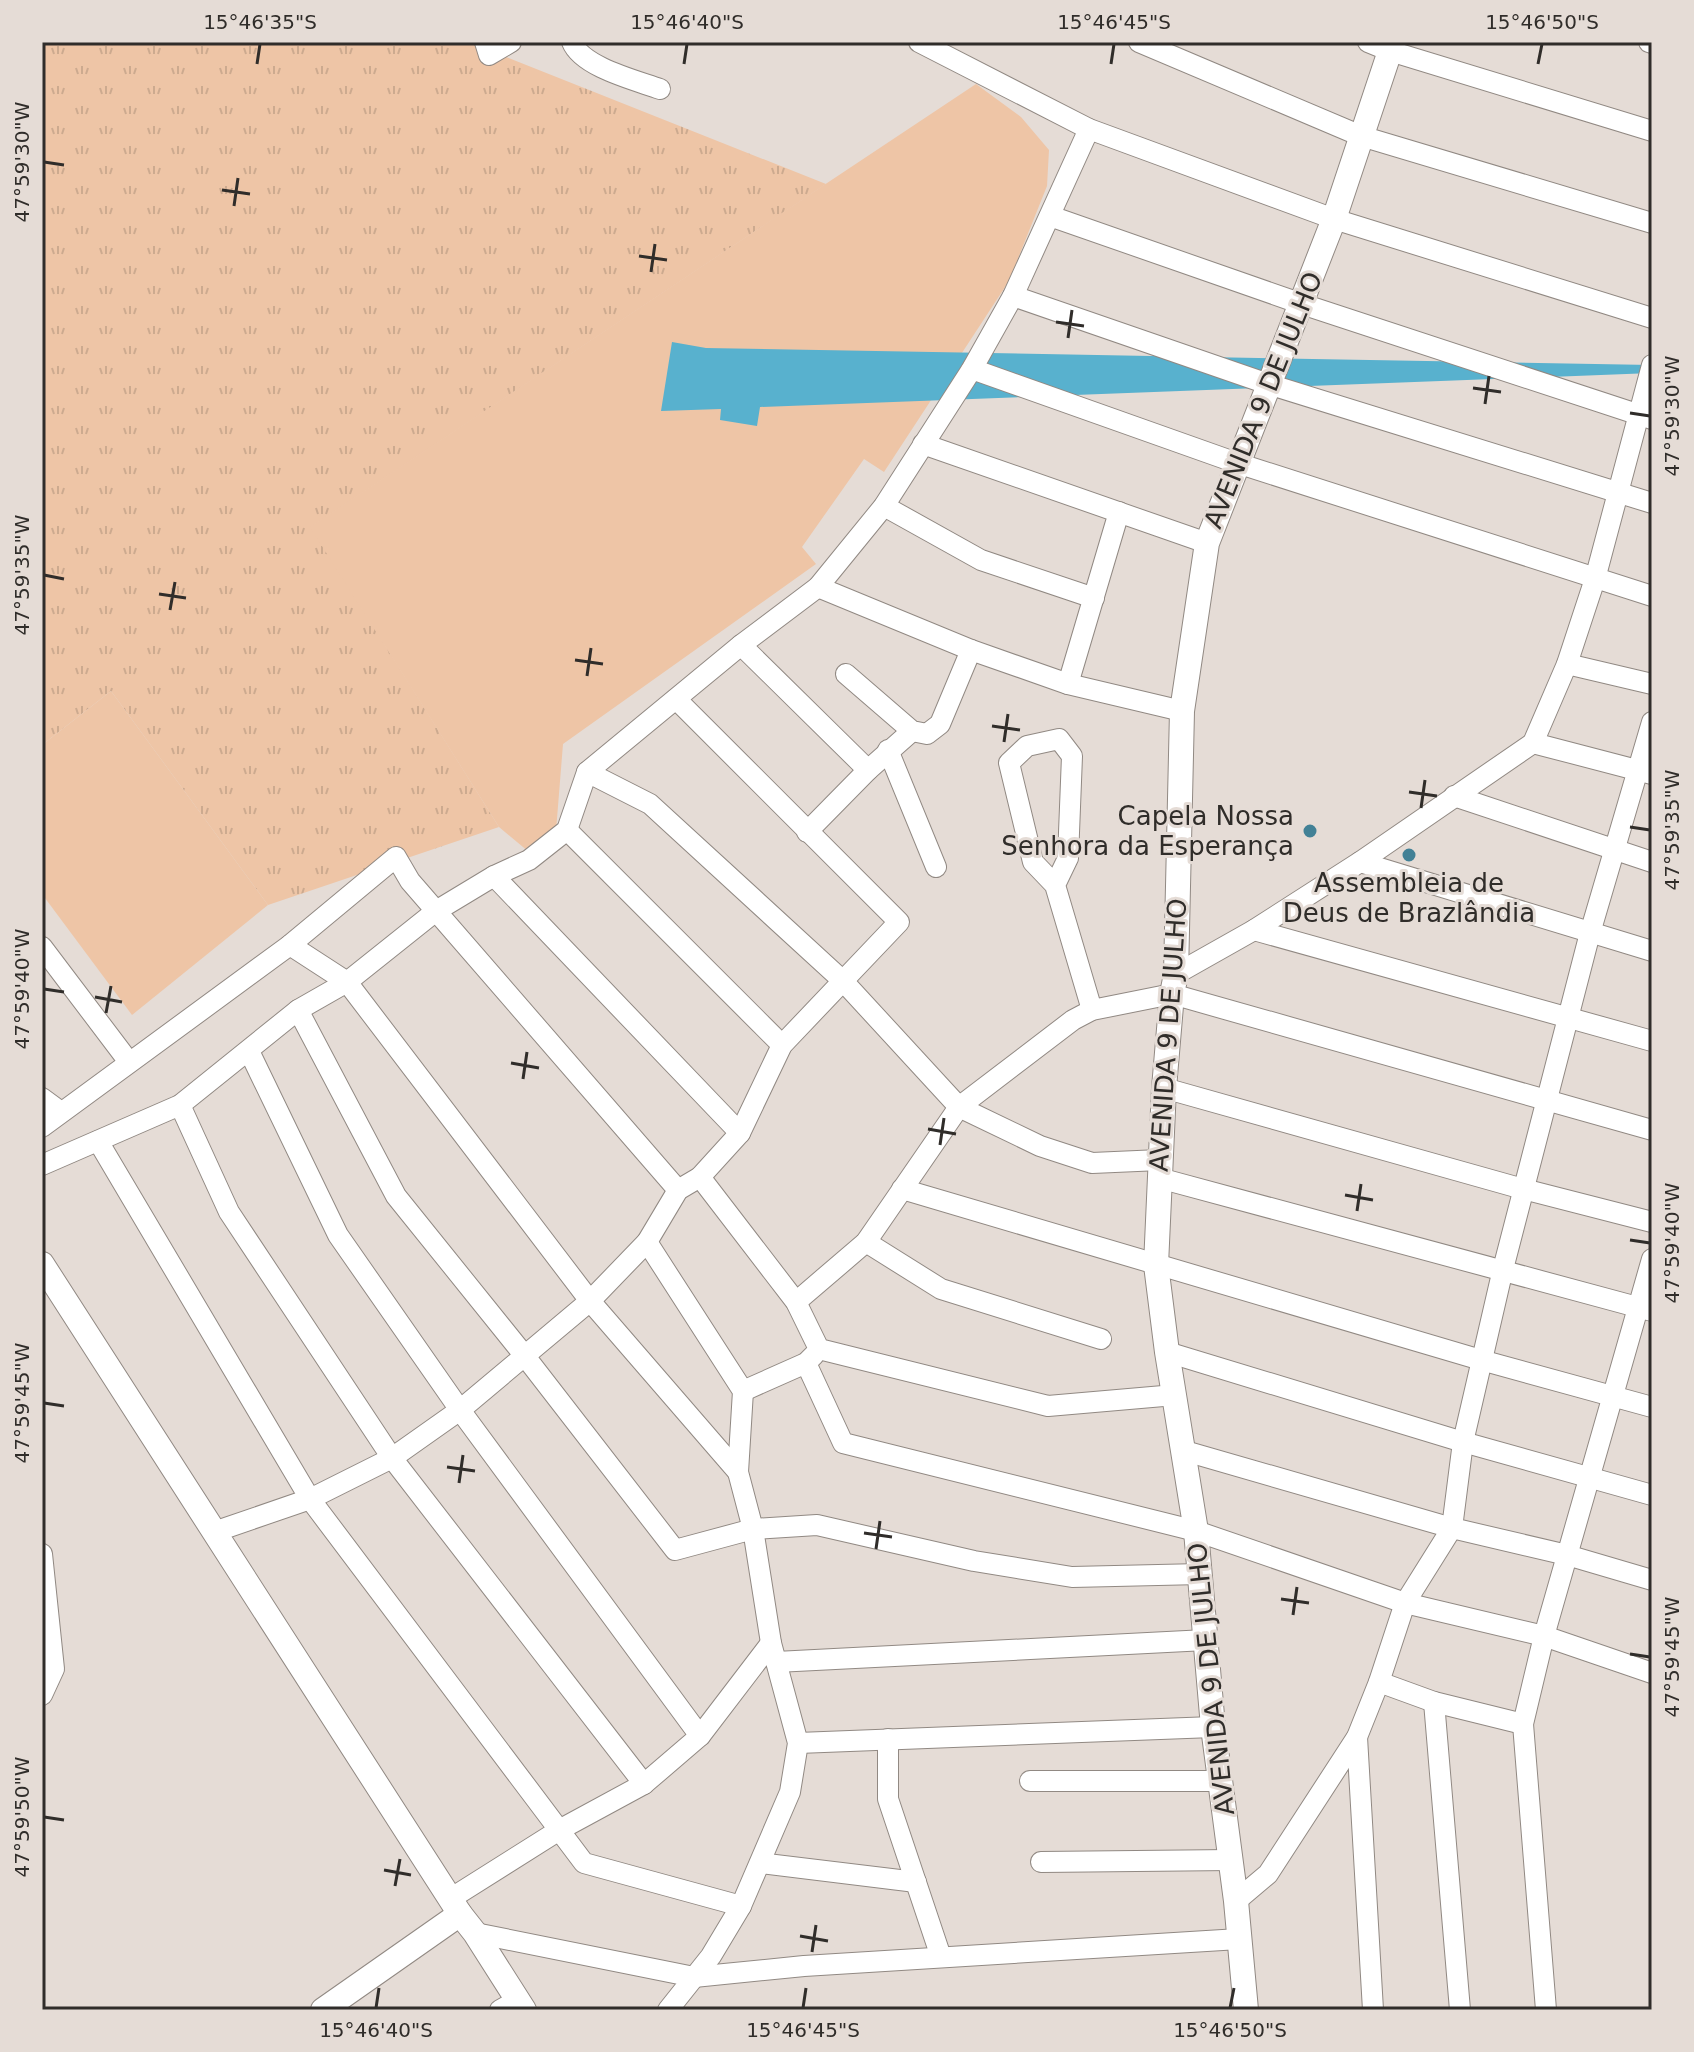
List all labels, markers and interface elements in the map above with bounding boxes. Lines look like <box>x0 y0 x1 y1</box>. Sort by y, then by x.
text: 15°46'35"S <box>203 10 317 34</box>
text: 15°46'40"S <box>630 10 744 34</box>
text: 15°46'45"S <box>1057 10 1171 34</box>
text: 15°46'50"S <box>1485 10 1599 34</box>
text: 47°59'30"W <box>10 101 34 222</box>
street label: AVENIDA 9 DE JULHO <box>1198 267 1328 533</box>
text: 47°59'30"W <box>1660 355 1684 476</box>
text: 47°59'35"W <box>10 514 34 635</box>
text: 47°59'35"W <box>1660 769 1684 890</box>
place label: Capela Nossa Senhora da Esperança <box>1001 801 1294 861</box>
marker: Capela Nossa Senhora da Esperança <box>1301 822 1319 840</box>
marker: Assembleia de Deus de Brazlândia <box>1400 846 1418 864</box>
place label: Assembleia de Deus de Brazlândia <box>1283 868 1535 928</box>
street label: AVENIDA 9 DE JULHO <box>1143 897 1193 1173</box>
text: 47°59'40"W <box>10 928 34 1049</box>
text: 47°59'40"W <box>1660 1182 1684 1303</box>
text: 47°59'45"W <box>10 1342 34 1463</box>
street label: AVENIDA 9 DE JULHO <box>1182 1541 1240 1817</box>
text: 47°59'45"W <box>1660 1596 1684 1717</box>
text: 47°59'50"W <box>10 1756 34 1877</box>
text: 15°46'40"S <box>319 2018 433 2042</box>
text: 15°46'45"S <box>746 2018 860 2042</box>
text: 15°46'50"S <box>1173 2018 1287 2042</box>

